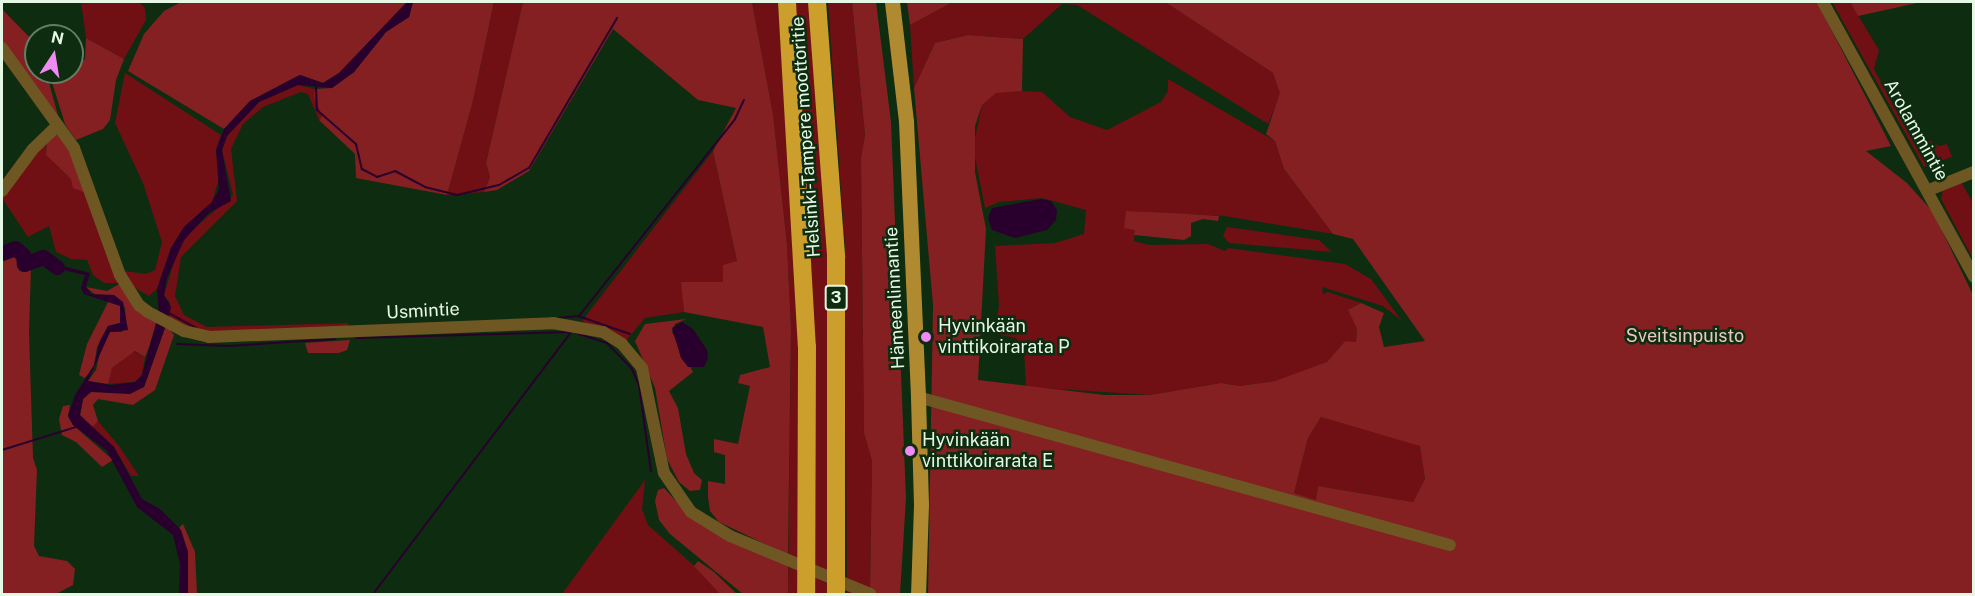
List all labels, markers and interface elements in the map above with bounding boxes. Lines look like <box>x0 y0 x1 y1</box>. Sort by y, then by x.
street label: Helsinki-Tampere moottoritie <box>787 16 825 258</box>
north arrow <box>24 24 84 84</box>
text: N <box>49 27 66 48</box>
street label: Arolammintie <box>1879 76 1953 184</box>
street label: Hämeenlinnantie <box>880 226 910 370</box>
road number: 3 <box>824 285 848 311</box>
street label: Usmintie <box>386 298 460 324</box>
place label: Hyvinkään vinttikoirarata P <box>938 316 1069 358</box>
park label: Sveitsinpuisto <box>1626 325 1744 347</box>
marker: Hyvinkään vinttikoirarata P <box>919 330 933 344</box>
place label: Hyvinkään vinttikoirarata E <box>922 430 1053 472</box>
marker: Hyvinkään vinttikoirarata E <box>903 444 917 458</box>

